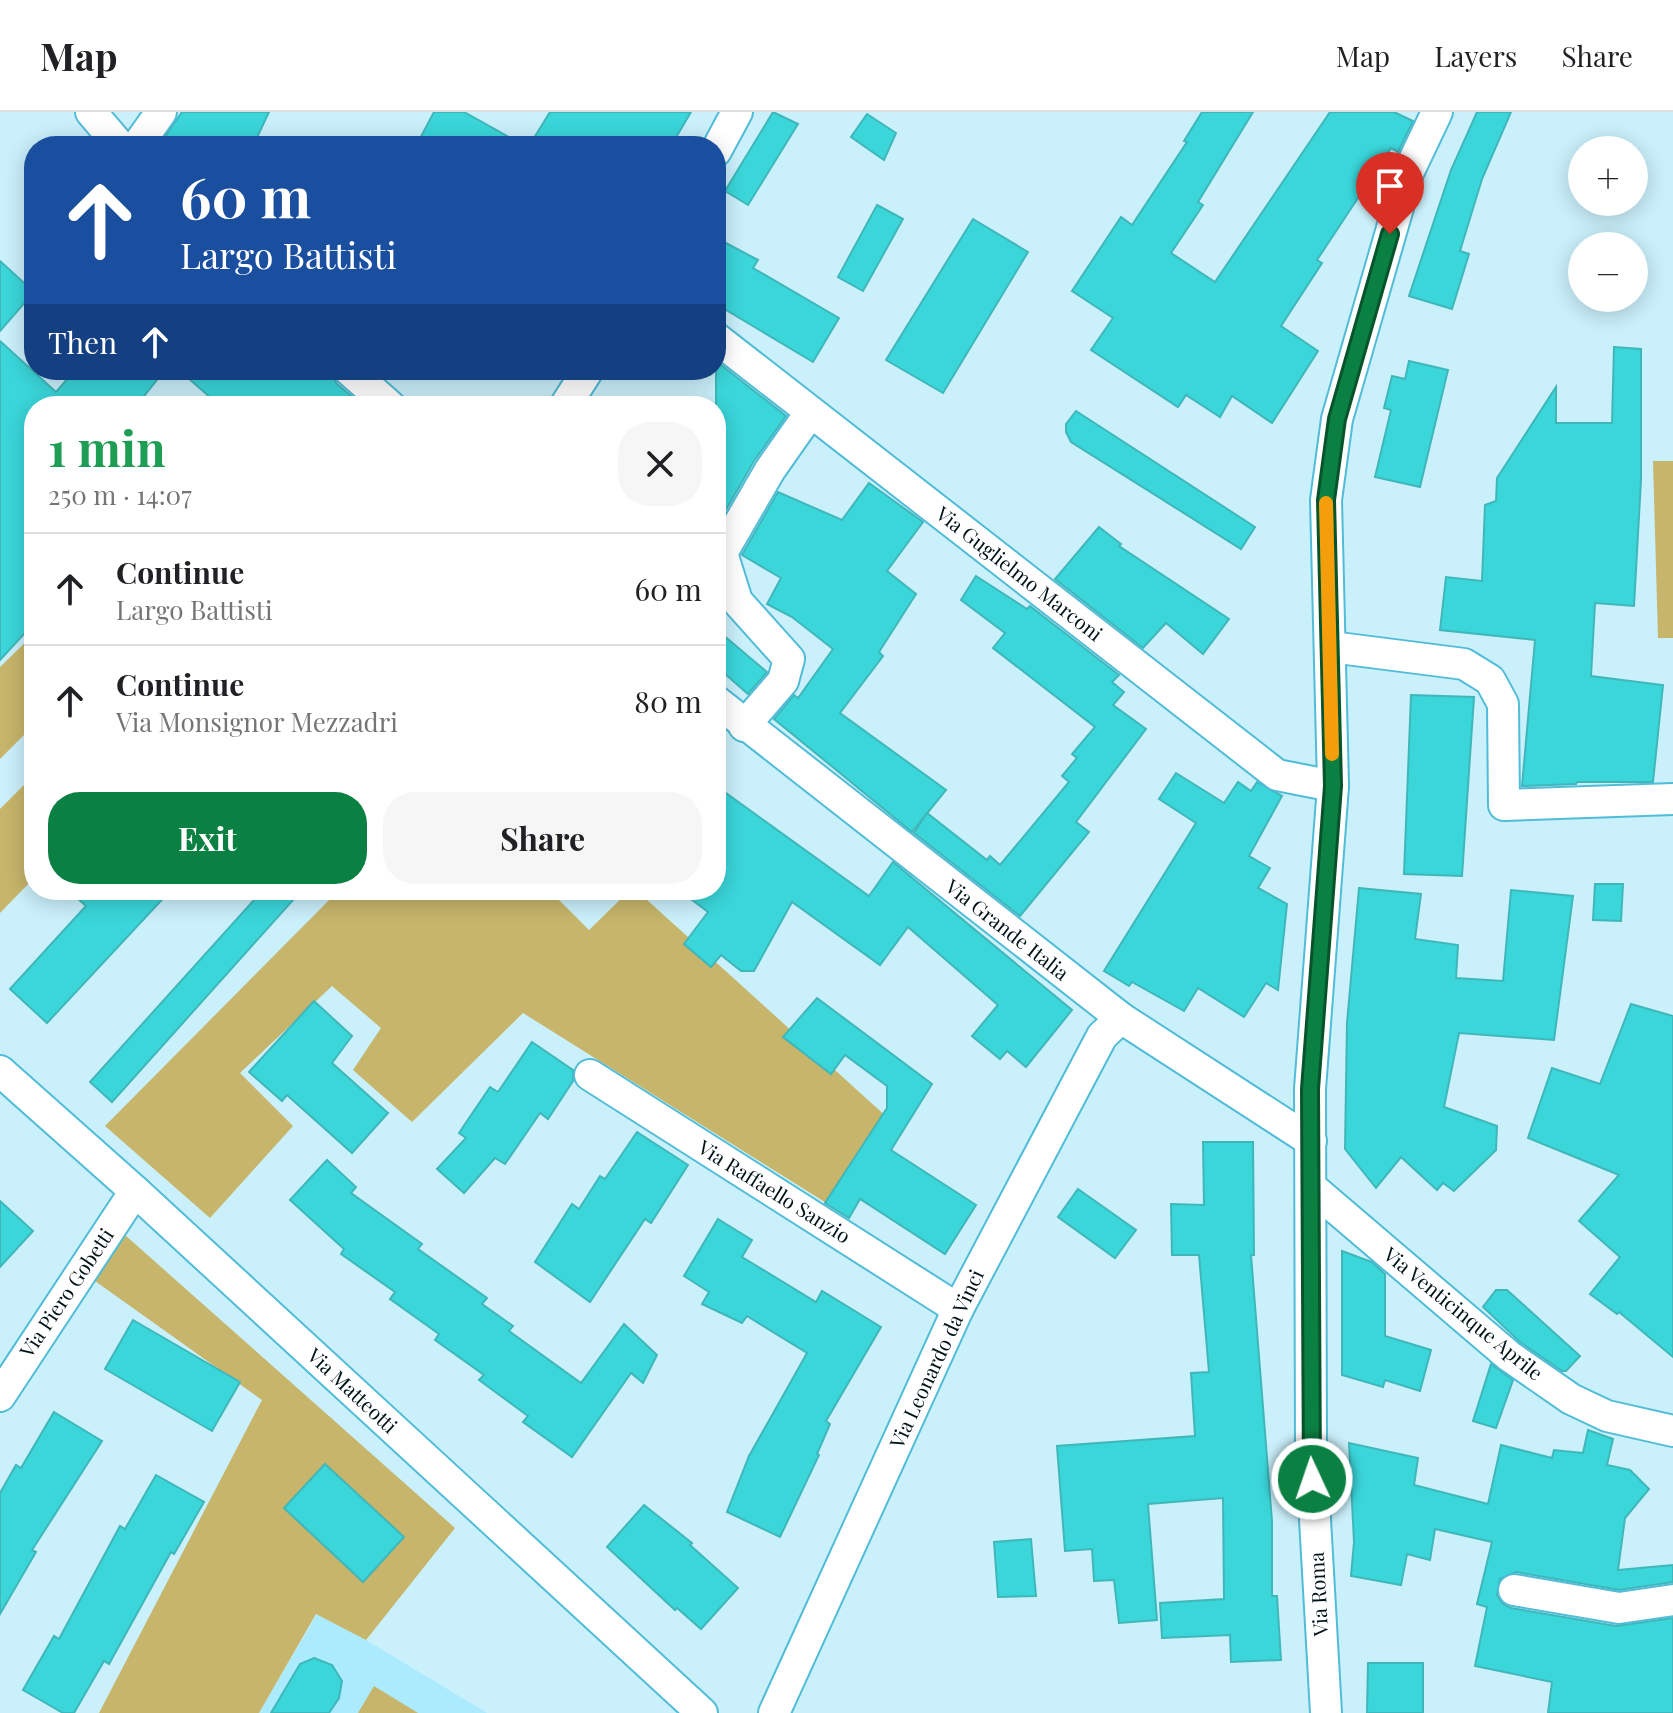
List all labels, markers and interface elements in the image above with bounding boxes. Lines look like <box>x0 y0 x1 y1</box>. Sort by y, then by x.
text: Map <box>40 30 117 81</box>
text: Map <box>1336 37 1390 74</box>
text: Layers <box>1434 37 1517 74</box>
text: Share <box>1561 37 1633 74</box>
map controls <box>1568 136 1648 312</box>
button: + <box>1568 136 1648 216</box>
pin <box>1356 152 1424 234</box>
text: 60 m <box>180 158 311 233</box>
icon: arrive <box>1368 164 1412 208</box>
icon: ahead <box>48 168 152 272</box>
text: Largo Battisti <box>180 230 397 278</box>
button: − <box>1568 232 1648 312</box>
icon: ahead <box>133 320 177 364</box>
text: Then <box>48 322 117 362</box>
text: 1 min <box>48 415 166 479</box>
button: close <box>618 422 702 506</box>
text: 250 m · 14:07 <box>48 477 192 512</box>
street label: Via Guglielmo Marconi <box>930 499 1109 646</box>
text: Continue <box>116 552 244 592</box>
icon: ahead <box>48 567 92 611</box>
text: 60 m <box>634 569 702 609</box>
text: Largo Battisti <box>116 592 273 627</box>
text: Continue <box>116 664 244 704</box>
icon: ahead <box>48 679 92 723</box>
text: 80 m <box>634 681 702 721</box>
text: Via Monsignor Mezzadri <box>116 704 398 739</box>
button: Exit <box>48 792 367 884</box>
button: Share <box>383 792 702 884</box>
street label: Via Grande Italia <box>940 872 1075 985</box>
street label: Via Raffaello Sanzio <box>693 1132 856 1249</box>
street label: Via Piero Gobetti <box>12 1222 119 1363</box>
street label: Via Venticinque Aprile <box>1378 1239 1549 1386</box>
street label: Via Leonardo da Vinci <box>882 1264 989 1453</box>
street label: Via Matteotti <box>302 1341 404 1439</box>
position arrow <box>1270 1437 1354 1521</box>
street label: Via Roma <box>1302 1551 1333 1638</box>

